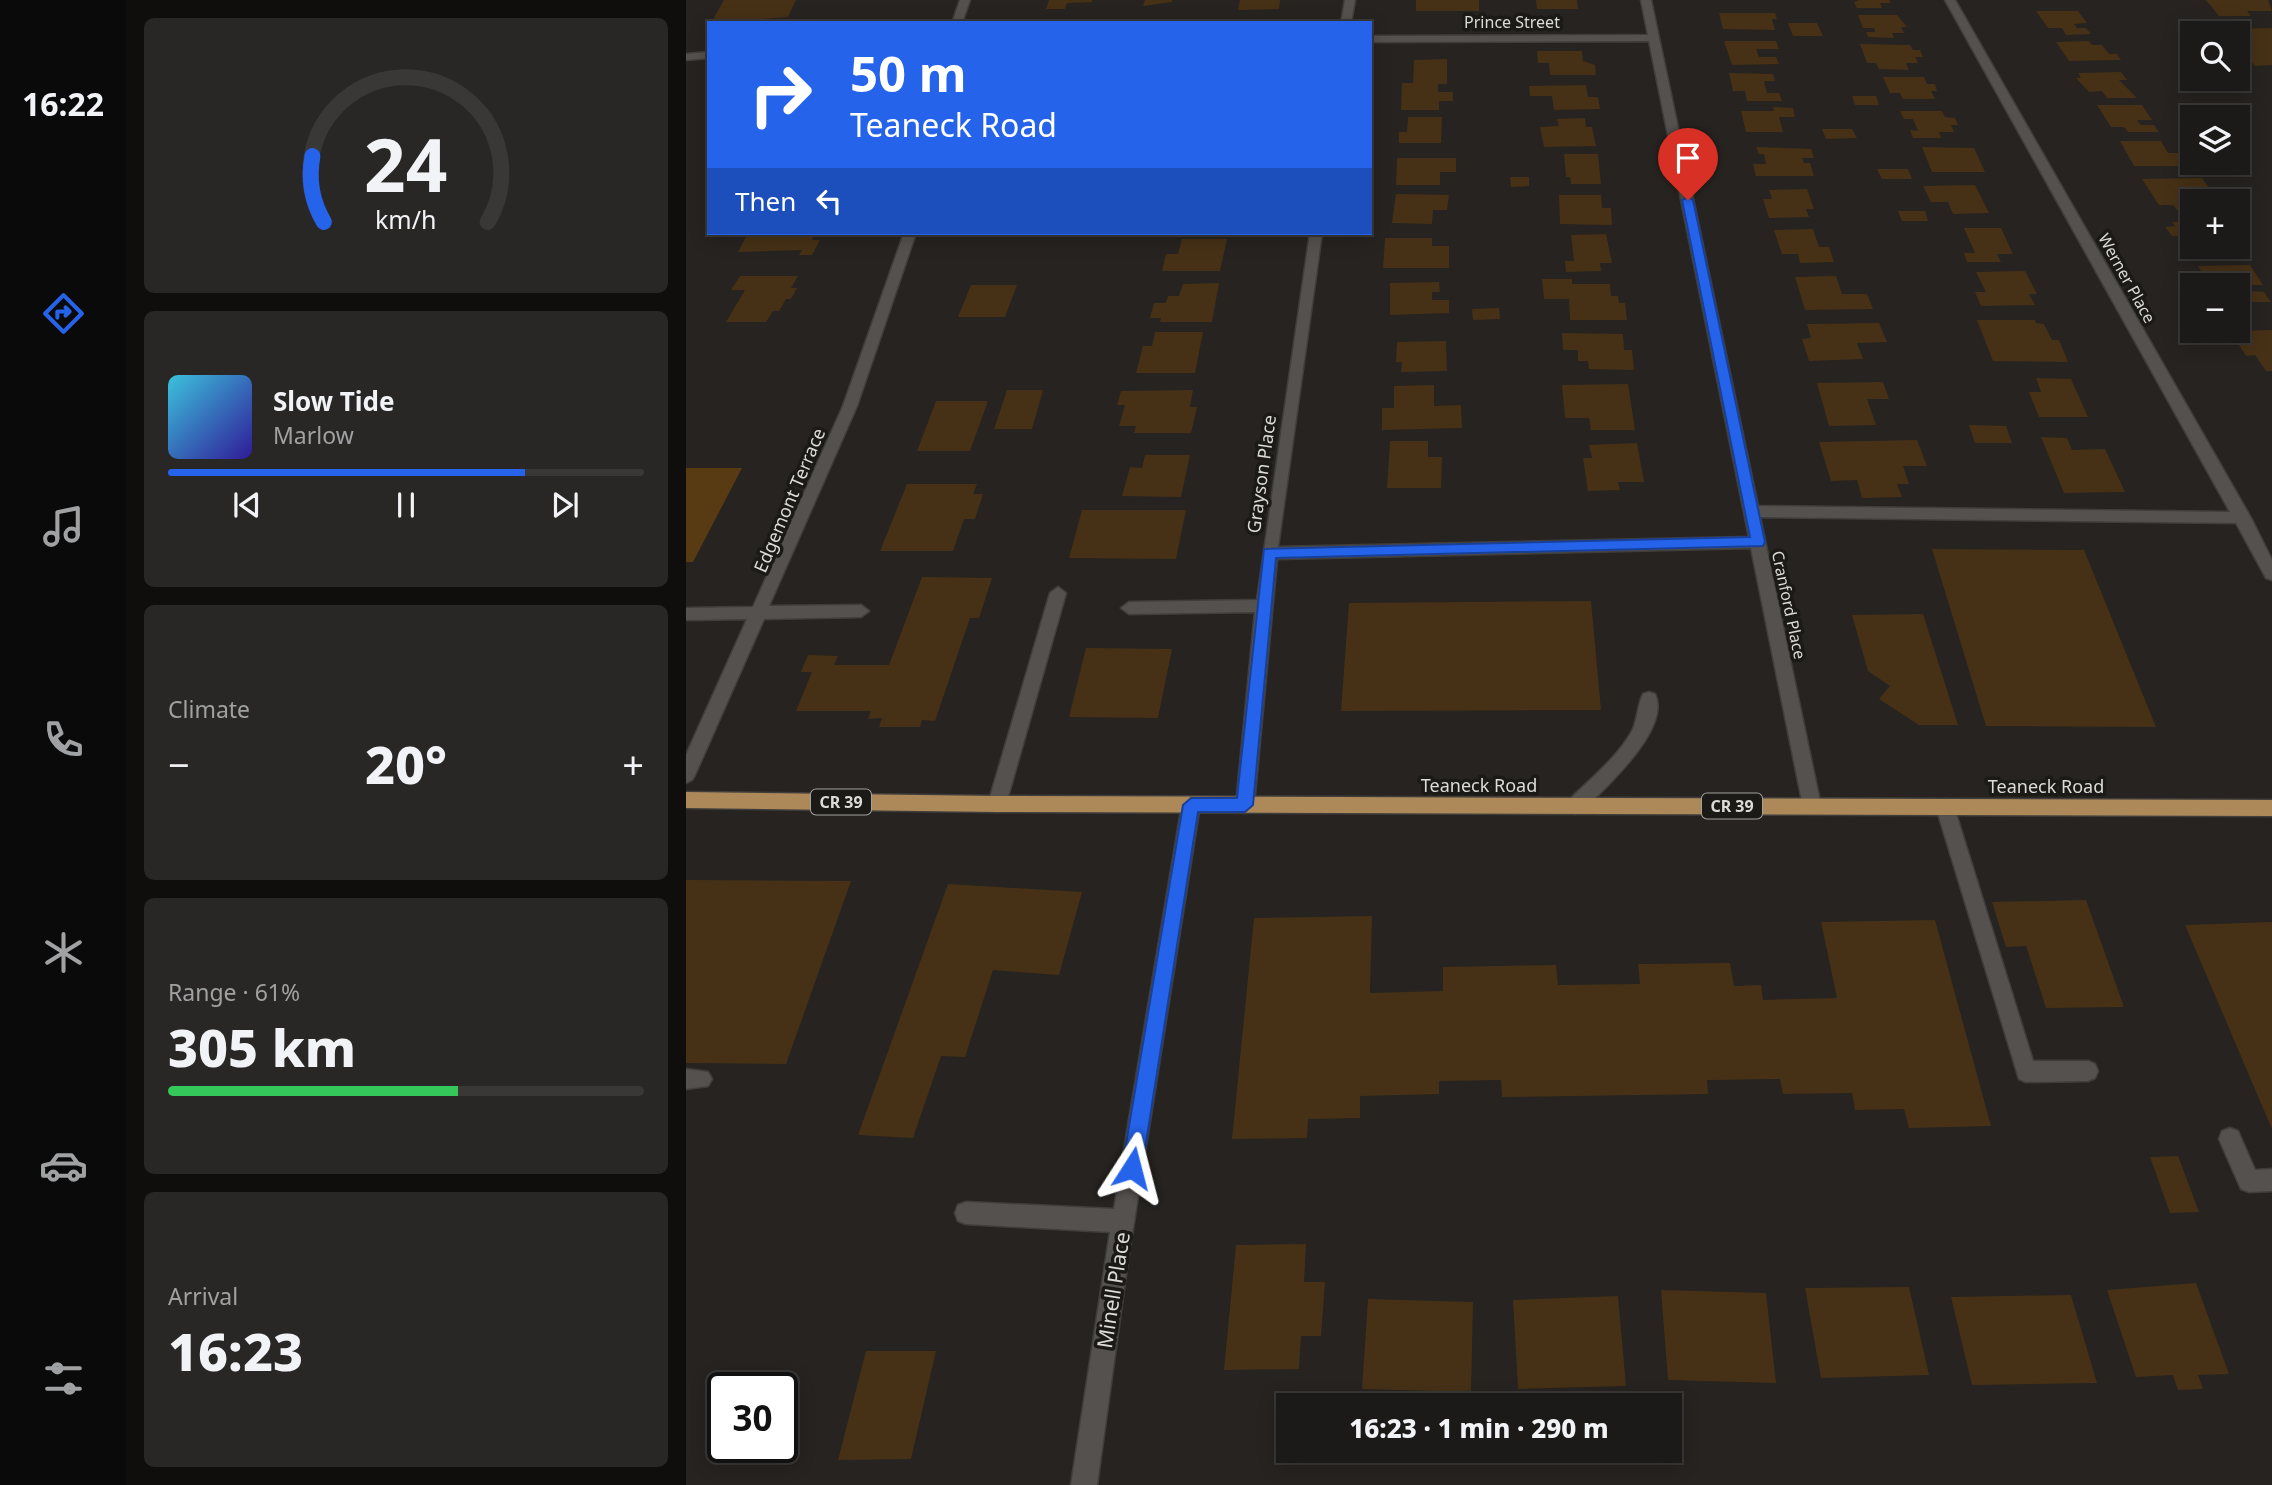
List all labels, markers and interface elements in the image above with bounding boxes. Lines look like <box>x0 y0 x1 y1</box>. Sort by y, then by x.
street label: Prince Street <box>1464 11 1560 33</box>
map controls <box>2180 21 2250 343</box>
button: search <box>2180 21 2250 91</box>
text: 50 m <box>850 40 967 106</box>
icon: right <box>735 49 826 140</box>
text: 16:22 <box>22 82 104 125</box>
text: Teaneck Road <box>850 103 1057 146</box>
button: layers <box>2180 105 2250 175</box>
text: 24 <box>364 114 448 213</box>
pin <box>1658 128 1718 200</box>
icon: arrive <box>1669 139 1707 177</box>
icon: left <box>810 182 848 220</box>
text: Then <box>735 183 796 219</box>
button: + <box>2180 189 2250 259</box>
text: km/h <box>375 202 437 236</box>
street label: Werner Place <box>2093 229 2161 327</box>
button: − <box>2180 273 2250 343</box>
icon: directions <box>39 289 88 338</box>
text: Slow Tide <box>273 383 395 419</box>
street label: Grayson Place <box>1241 413 1281 535</box>
text: Marlow <box>273 419 354 451</box>
street label: Edgemont Terrace <box>748 424 830 576</box>
icon: previous <box>228 486 266 524</box>
icon: pause <box>387 486 425 524</box>
icon: next <box>546 486 584 524</box>
icon: music <box>39 502 88 551</box>
street label: Cranford Place <box>1767 549 1811 661</box>
text: Climate <box>168 693 250 725</box>
icon: phone <box>39 715 88 764</box>
text: 20° <box>365 728 447 799</box>
text: − <box>168 738 190 790</box>
text: + <box>622 738 644 790</box>
street label: Teaneck Road <box>1421 773 1537 797</box>
street label: Teaneck Road <box>1988 774 2104 798</box>
road number: CR 39 <box>811 790 871 814</box>
road number: CR 39 <box>1702 793 1762 818</box>
icon: climate <box>39 928 88 977</box>
text: Range · 61% <box>168 976 300 1008</box>
text: 305 km <box>168 1011 356 1082</box>
position arrow <box>1095 1131 1169 1205</box>
icon: car <box>39 1141 88 1190</box>
street label: Minell Place <box>1090 1230 1136 1350</box>
text: Arrival <box>168 1280 238 1312</box>
text: 16:23 <box>168 1315 303 1386</box>
icon: filters <box>39 1354 88 1403</box>
speed limit sign: 30 <box>707 1372 798 1463</box>
text: 16:23 · 1 min · 290 m <box>1349 1410 1609 1446</box>

